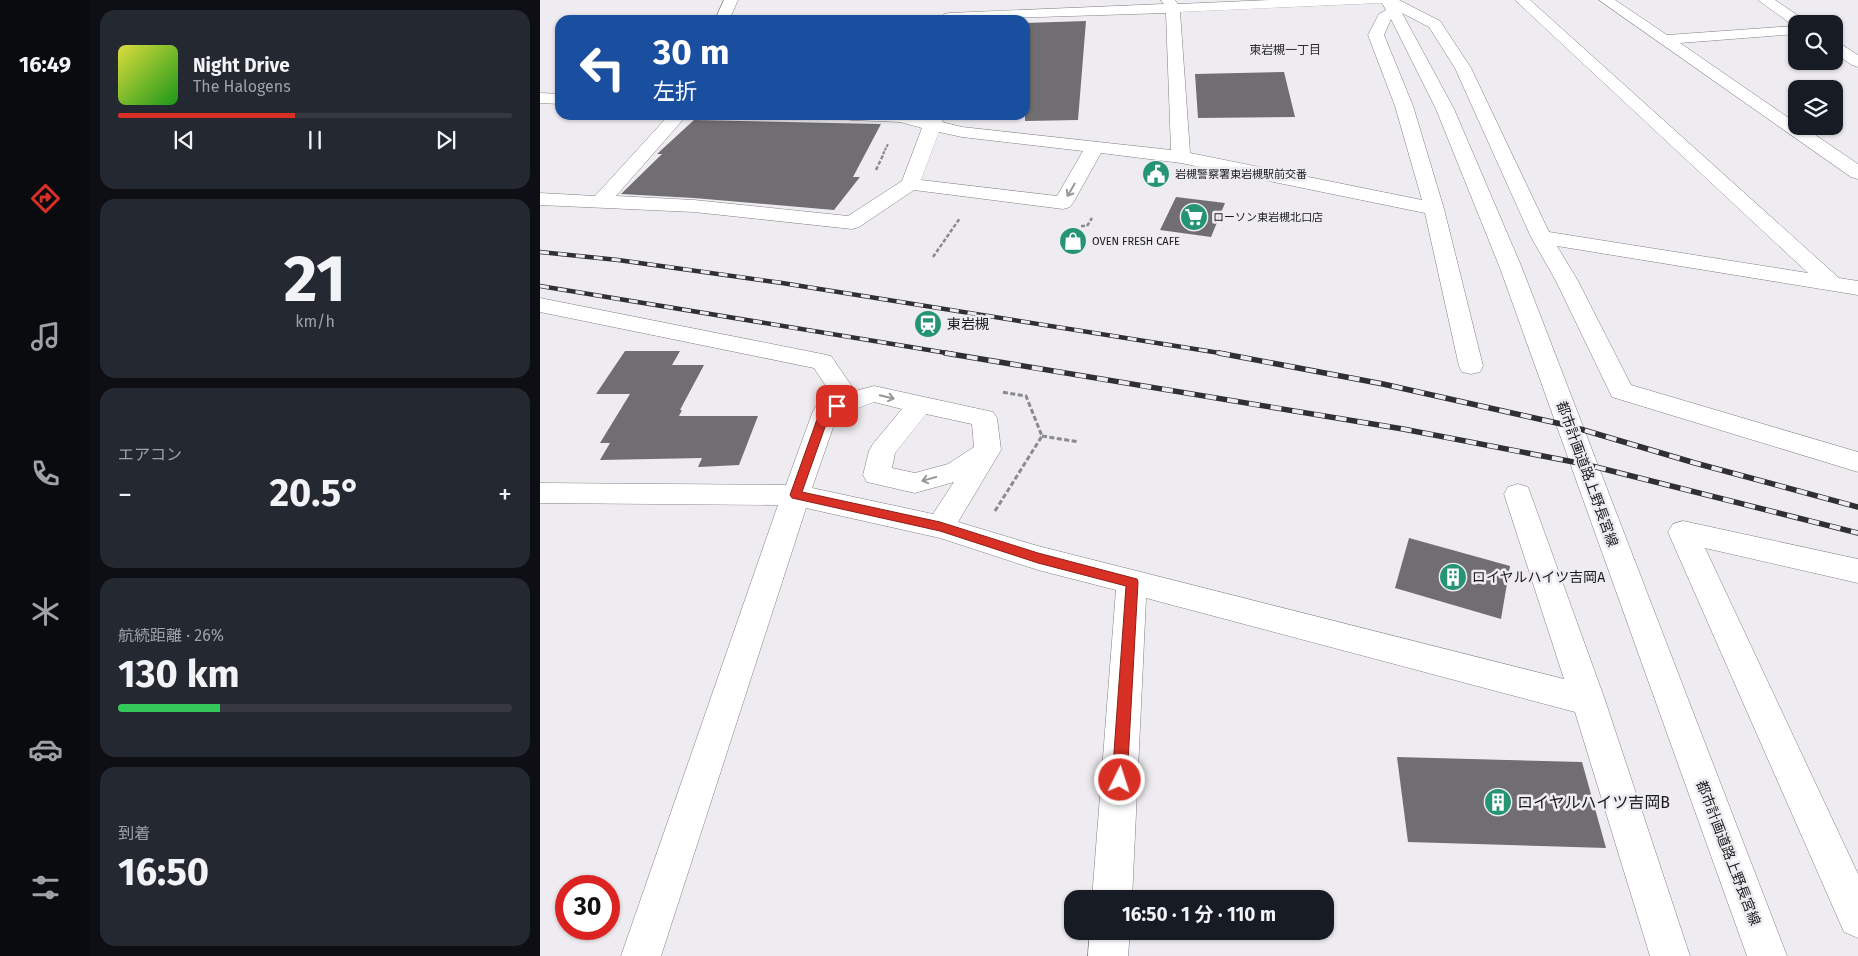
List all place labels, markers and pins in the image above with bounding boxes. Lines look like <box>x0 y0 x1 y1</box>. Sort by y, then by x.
public building icon: 岩槻警察署東岩槻駅前交番 <box>1141 159 1171 189</box>
place label: 岩槻警察署東岩槻駅前交番 <box>1175 168 1307 181</box>
supermarket icon: ローソン東岩槻北口店 <box>1179 202 1209 232</box>
place label: ローソン東岩槻北口店 <box>1213 211 1323 224</box>
shop icon: OVEN FRESH CAFE <box>1058 226 1088 256</box>
place label: OVEN FRESH CAFE <box>1092 235 1180 248</box>
station icon: 東岩槻 <box>913 309 943 339</box>
place label: 東岩槻 <box>947 316 989 333</box>
pin <box>816 385 858 427</box>
building icon: ロイヤルハイツ吉岡A <box>1438 562 1468 592</box>
place label: ロイヤルハイツ吉岡A <box>1472 569 1605 586</box>
building icon: ロイヤルハイツ吉岡B <box>1483 787 1513 817</box>
place label: ロイヤルハイツ吉岡B <box>1517 793 1670 812</box>

